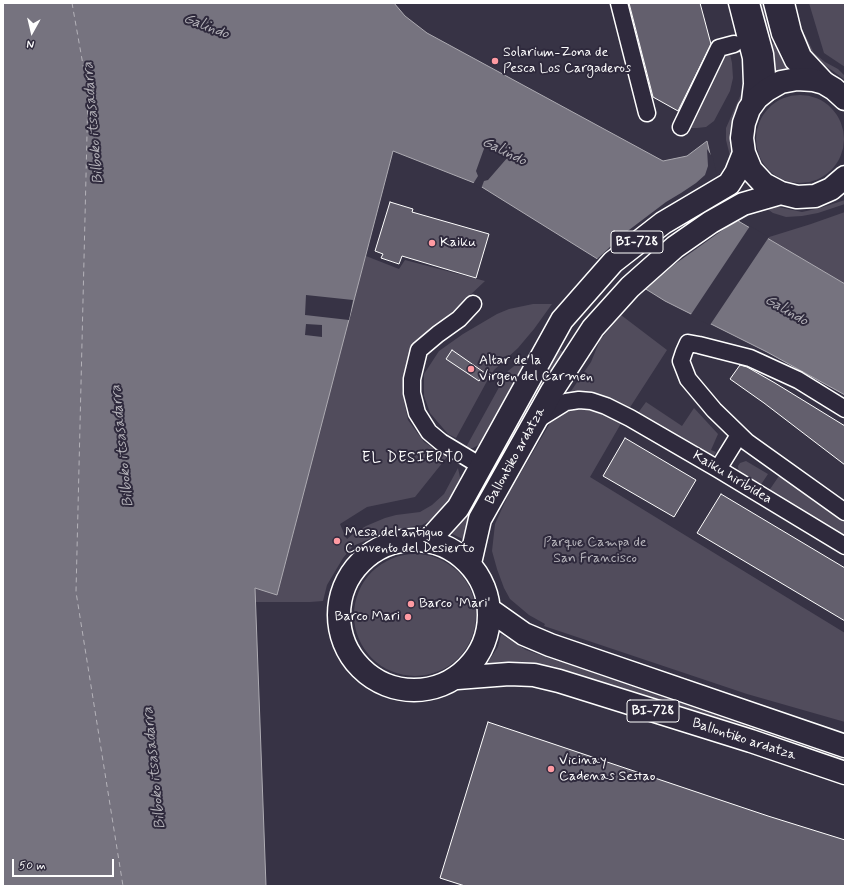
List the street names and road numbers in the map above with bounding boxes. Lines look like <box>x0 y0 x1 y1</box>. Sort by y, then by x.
road number: BI-728 <box>611 231 663 253</box>
street label: Ballontiko ardatza <box>482 404 550 508</box>
street label: Kaiku hiribidea <box>689 448 775 508</box>
road number: BI-728 <box>627 700 679 722</box>
street label: Ballontiko ardatza <box>690 715 798 765</box>

